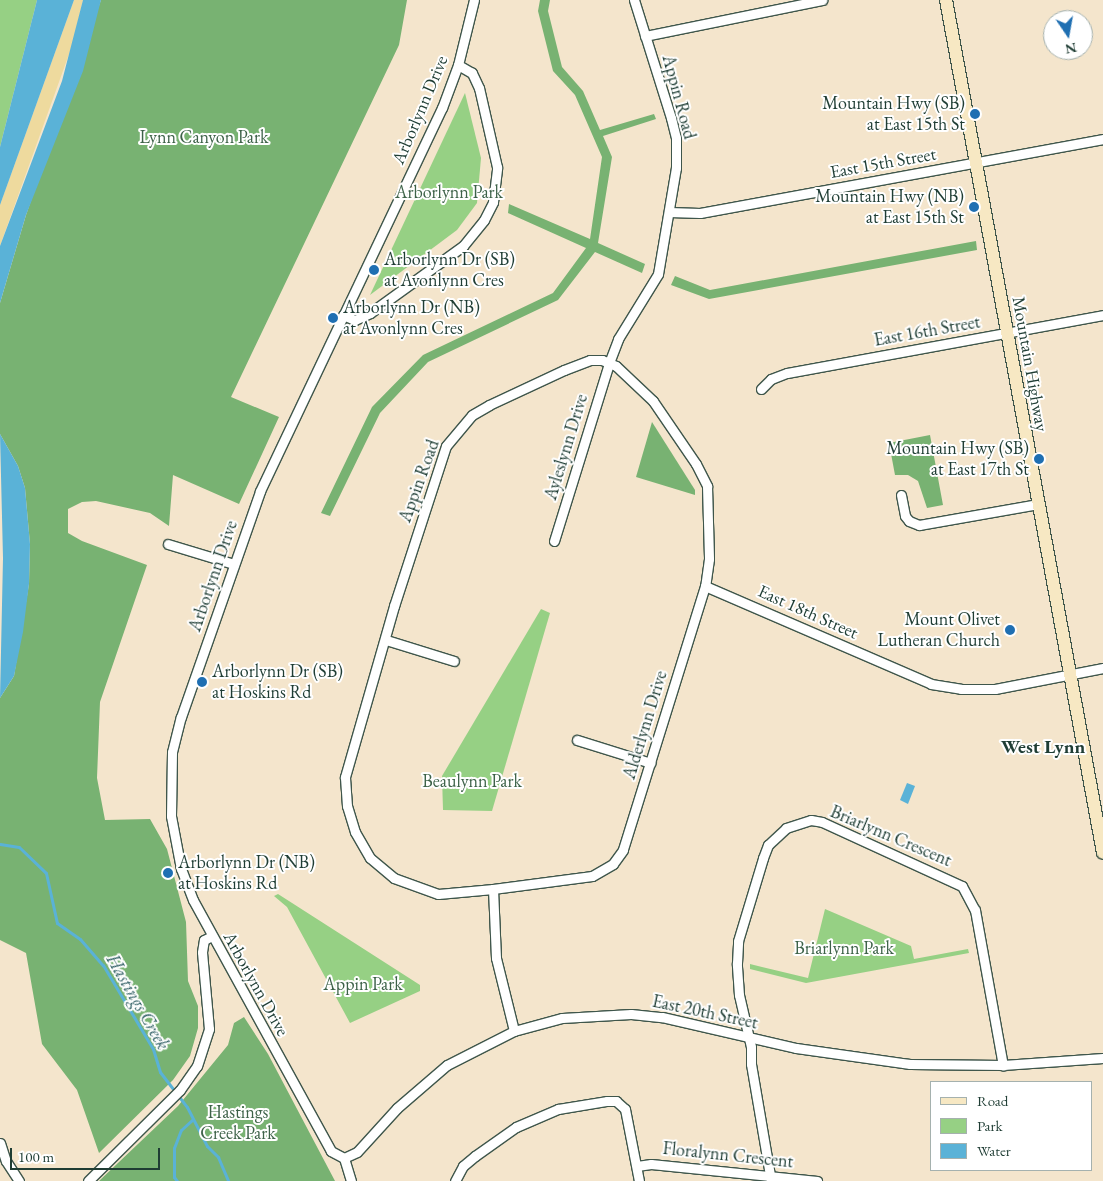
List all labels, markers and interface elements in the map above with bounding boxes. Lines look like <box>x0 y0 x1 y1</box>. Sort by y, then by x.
north arrow <box>1043 10 1093 60</box>
text: N <box>1064 39 1078 59</box>
street label: Arborlynn Drive <box>387 52 453 168</box>
street label: Appin Road <box>657 53 701 141</box>
place label: Mountain Hwy (SB) at East 15th St <box>822 93 965 136</box>
marker: Mountain Hwy (SB) at East 15th St <box>969 108 981 120</box>
park label: Lynn Canyon Park <box>140 126 268 148</box>
street label: East 15th Street <box>828 143 938 183</box>
park label: Arborlynn Park <box>395 181 503 203</box>
place label: Mountain Hwy (NB) at East 15th St <box>815 186 964 228</box>
marker: Mountain Hwy (NB) at East 15th St <box>968 201 980 213</box>
place label: Arborlynn Dr (SB) at Avonlynn Cres <box>384 249 515 292</box>
marker: Arborlynn Dr (SB) at Avonlynn Cres <box>368 264 380 276</box>
street label: Mountain Highway <box>1007 295 1053 433</box>
place label: Arborlynn Dr (NB) at Avonlynn Cres <box>343 297 480 340</box>
street label: East 16th Street <box>872 311 982 351</box>
marker: Arborlynn Dr (NB) at Avonlynn Cres <box>327 312 339 324</box>
street label: Ayleslynn Drive <box>540 391 592 503</box>
street label: Appin Road <box>394 437 444 525</box>
place label: Mountain Hwy (SB) at East 17th St <box>886 438 1029 480</box>
marker: Mountain Hwy (SB) at East 17th St <box>1033 453 1045 465</box>
street label: Arborlynn Drive <box>184 518 242 634</box>
street label: East 18th Street <box>755 580 861 644</box>
place label: Mount Olivet Lutheran Church <box>878 609 1000 652</box>
marker: Mount Olivet Lutheran Church <box>1004 624 1016 636</box>
place label: Arborlynn Dr (SB) at Hoskins Rd <box>212 661 343 704</box>
street label: Alderlynn Drive <box>618 668 672 782</box>
marker: Arborlynn Dr (SB) at Hoskins Rd <box>196 676 208 688</box>
district label: West Lynn <box>1001 736 1085 758</box>
park label: Beaulynn Park <box>422 770 522 792</box>
street label: Briarlynn Crescent <box>827 801 955 871</box>
place label: Arborlynn Dr (NB) at Hoskins Rd <box>178 852 315 894</box>
marker: Arborlynn Dr (NB) at Hoskins Rd <box>162 867 174 879</box>
street label: Arborlynn Drive <box>218 928 294 1040</box>
park label: Briarlynn Park <box>794 937 894 959</box>
water label: Hastings Creek <box>101 950 175 1054</box>
park label: Appin Park <box>323 973 403 995</box>
street label: East 20th Street <box>650 990 760 1034</box>
legend <box>930 1081 1093 1171</box>
text: Road <box>977 1091 1008 1110</box>
park label: Hastings Creek Park <box>200 1102 276 1144</box>
text: Park <box>977 1116 1003 1135</box>
street label: Floralynn Crescent <box>662 1137 794 1173</box>
scale bar <box>12 1138 162 1170</box>
text: Water <box>977 1141 1011 1160</box>
text: 100 m <box>18 1147 54 1166</box>

